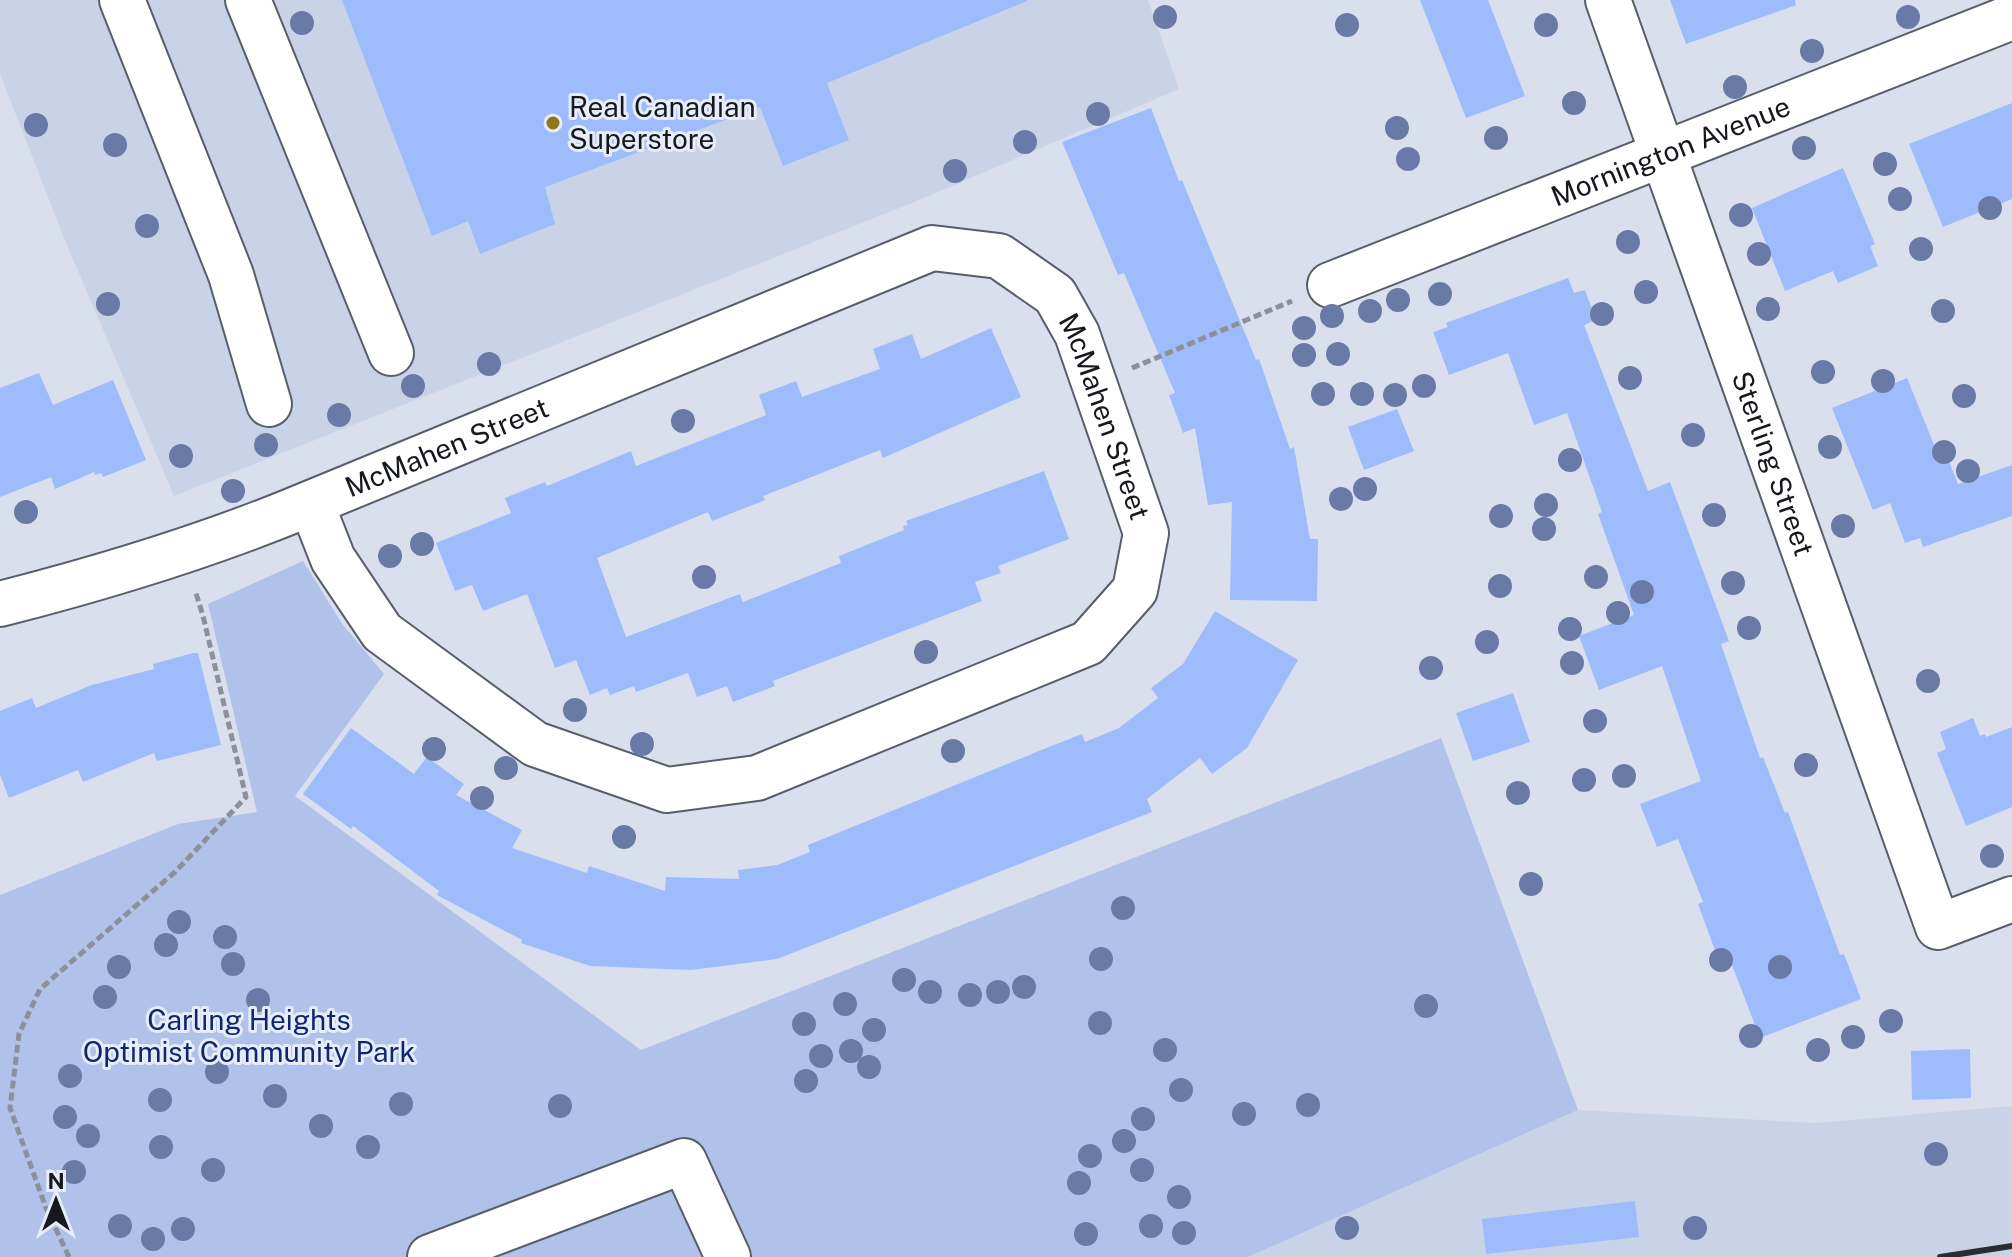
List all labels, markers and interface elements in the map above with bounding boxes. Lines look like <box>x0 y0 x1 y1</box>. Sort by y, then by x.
street label: Mornington Avenue <box>1546 89 1795 212</box>
place label: Real Canadian Superstore <box>569 90 756 155</box>
marker: Real Canadian Superstore <box>544 114 562 132</box>
street label: McMahen Street <box>1053 307 1157 524</box>
street label: Sterling Street <box>1726 367 1821 560</box>
street label: McMahen Street <box>340 390 553 503</box>
park label: Carling Heights Optimist Community Park <box>83 1003 415 1068</box>
north arrow <box>16 1161 96 1241</box>
text: N <box>47 1168 65 1194</box>

